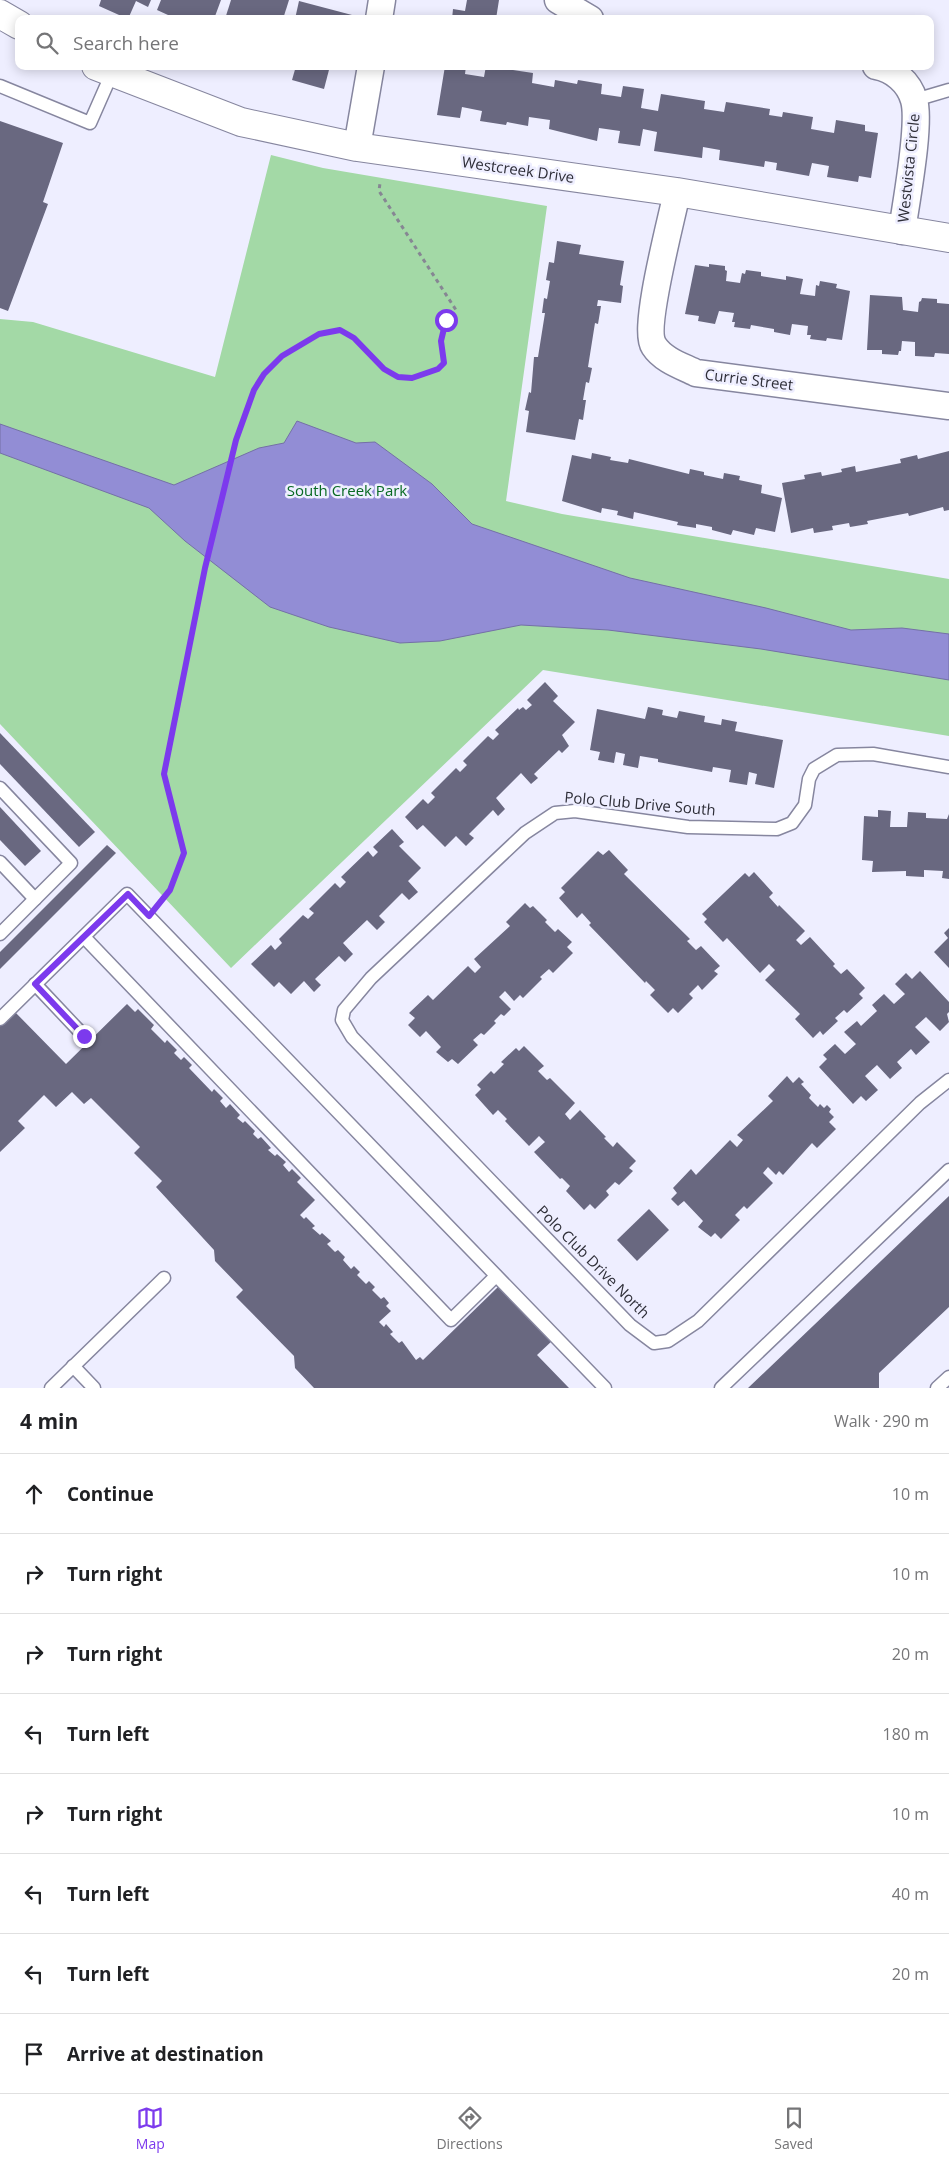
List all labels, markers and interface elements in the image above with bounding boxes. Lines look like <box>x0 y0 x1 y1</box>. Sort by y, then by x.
search box <box>15 15 934 70</box>
icon: search <box>33 29 61 57</box>
text: Search here <box>73 30 179 56</box>
street label: Westvista Circle <box>892 112 924 223</box>
street label: Westcreek Drive <box>461 151 576 187</box>
route start <box>435 309 458 332</box>
street label: Currie Street <box>704 364 794 394</box>
park label: South Creek Park <box>287 480 407 500</box>
street label: Polo Club Drive South <box>564 786 717 820</box>
route end <box>73 1025 96 1048</box>
street label: Polo Club Drive North <box>533 1201 654 1322</box>
text: 4 min <box>20 1407 78 1435</box>
text: Walk · 290 m <box>834 1410 929 1432</box>
icon: ahead <box>20 1480 48 1508</box>
text: Continue <box>67 1481 154 1507</box>
text: 10 m <box>892 1483 929 1505</box>
icon: right <box>20 1560 48 1588</box>
text: Turn right <box>67 1561 162 1587</box>
text: 10 m <box>892 1563 929 1585</box>
icon: right <box>20 1640 48 1668</box>
text: Turn right <box>67 1641 162 1667</box>
text: 20 m <box>892 1643 929 1665</box>
icon: left <box>20 1720 48 1748</box>
text: Turn left <box>67 1721 149 1747</box>
text: 180 m <box>883 1723 929 1745</box>
icon: right <box>20 1800 48 1828</box>
text: Turn right <box>67 1801 162 1827</box>
text: 10 m <box>892 1803 929 1825</box>
icon: left <box>20 1880 48 1908</box>
text: Turn left <box>67 1881 149 1907</box>
text: 40 m <box>892 1883 929 1905</box>
icon: left <box>20 1960 48 1988</box>
text: Turn left <box>67 1961 149 1987</box>
text: 20 m <box>892 1963 929 1985</box>
icon: arrive <box>20 2040 48 2068</box>
text: Arrive at destination <box>67 2041 264 2067</box>
tab: Map <box>136 2104 165 2153</box>
tab: Directions <box>436 2104 503 2153</box>
tab: Saved <box>774 2104 813 2153</box>

